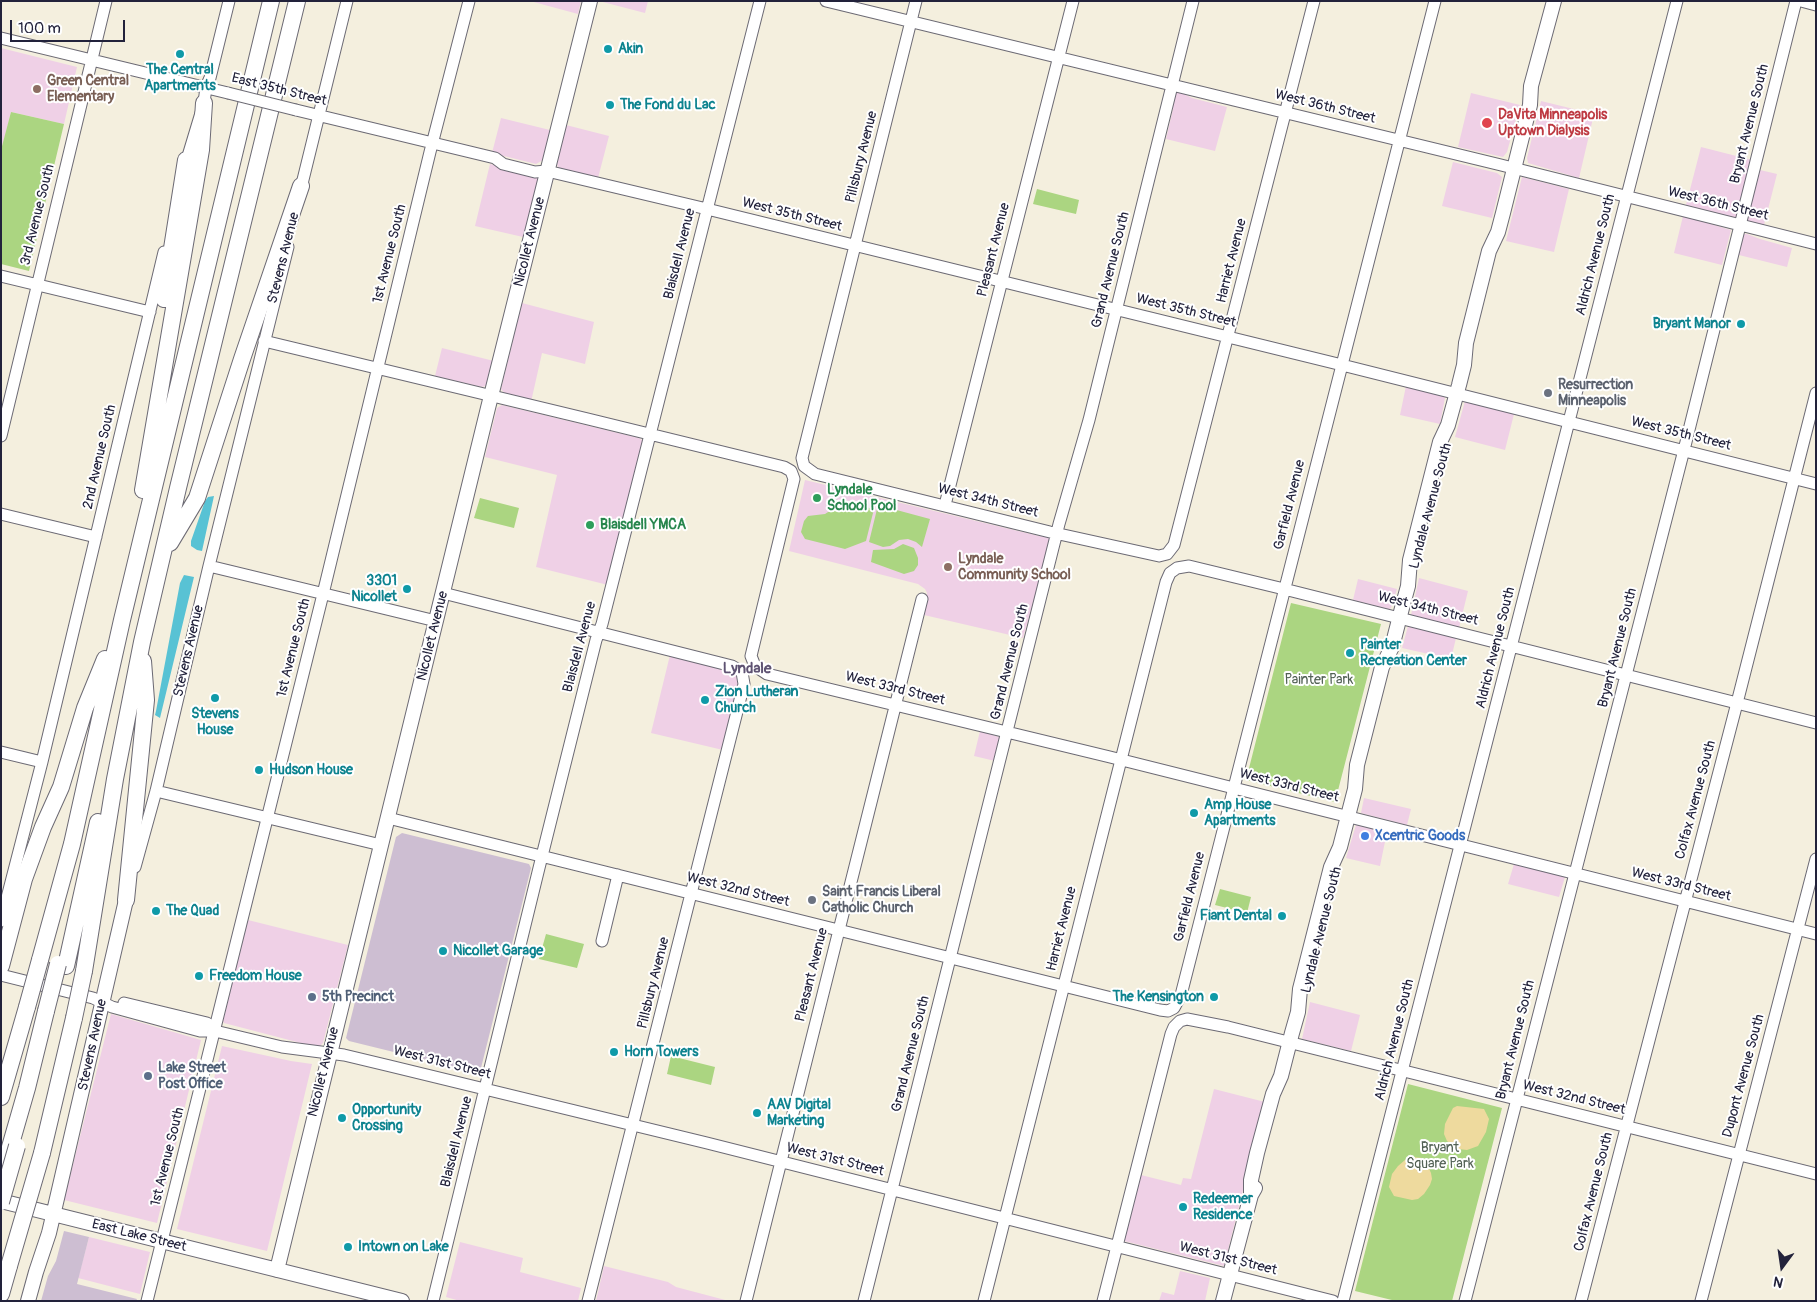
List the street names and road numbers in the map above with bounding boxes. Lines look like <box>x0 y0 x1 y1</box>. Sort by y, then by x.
street label: Bryant Avenue South <box>1727 63 1773 185</box>
street label: East 35th Street <box>230 70 328 110</box>
street label: West 36th Street <box>1273 86 1377 128</box>
street label: Pillsbury Avenue <box>842 109 882 205</box>
street label: 3rd Avenue South <box>17 163 59 267</box>
street label: West 36th Street <box>1666 183 1770 225</box>
street label: Aldrich Avenue South <box>1573 193 1619 317</box>
street label: West 35th Street <box>740 194 844 236</box>
street label: Nicollet Avenue <box>511 195 549 289</box>
street label: Pleasant Avenue <box>974 201 1014 299</box>
street label: 1st Avenue South <box>370 203 410 305</box>
street label: Blaisdell Avenue <box>661 207 699 301</box>
street label: Grand Avenue South <box>1088 210 1134 330</box>
street label: Stevens Avenue <box>265 211 303 305</box>
street label: Harriet Avenue <box>1213 217 1251 305</box>
street label: West 35th Street <box>1134 290 1238 332</box>
street label: 2nd Avenue South <box>80 403 120 511</box>
street label: West 35th Street <box>1629 413 1733 455</box>
street label: Lyndale Avenue South <box>1406 441 1456 571</box>
street label: Garfield Avenue <box>1271 458 1309 552</box>
street label: West 34th Street <box>936 480 1040 522</box>
street label: Aldrich Avenue South <box>1473 586 1519 710</box>
street label: Bryant Avenue South <box>1595 587 1641 709</box>
street label: West 34th Street <box>1376 588 1480 630</box>
street label: Nicollet Avenue <box>414 589 452 683</box>
street label: 1st Avenue South <box>274 597 314 699</box>
street label: Blaisdell Avenue <box>560 600 600 694</box>
street label: Grand Avenue South <box>987 602 1033 722</box>
street label: Stevens Avenue <box>170 604 208 698</box>
street label: West 33rd Street <box>843 669 947 709</box>
street label: Colfax Avenue South <box>1672 739 1720 861</box>
street label: West 33rd Street <box>1237 766 1341 806</box>
street label: Garfield Avenue <box>1171 850 1209 944</box>
street label: Lyndale Avenue South <box>1298 865 1346 995</box>
street label: West 33rd Street <box>1629 865 1733 905</box>
street label: West 32nd Street <box>685 869 791 911</box>
street label: Harriet Avenue <box>1043 885 1081 973</box>
street label: Pleasant Avenue <box>792 926 832 1024</box>
street label: Pillsbury Avenue <box>634 935 674 1031</box>
street label: Aldrich Avenue South <box>1372 978 1418 1102</box>
street label: Bryant Avenue South <box>1493 979 1539 1101</box>
street label: Grand Avenue South <box>888 994 934 1114</box>
street label: Stevens Avenue <box>75 997 111 1093</box>
street label: Dupont Avenue South <box>1719 1012 1769 1140</box>
street label: Nicollet Avenue <box>305 1025 343 1119</box>
street label: West 31st Street <box>391 1043 493 1083</box>
street label: West 32nd Street <box>1521 1077 1627 1119</box>
street label: Blaisdell Avenue <box>438 1095 476 1189</box>
street label: 1st Avenue South <box>148 1106 188 1208</box>
street label: Colfax Avenue South <box>1571 1131 1617 1253</box>
street label: West 31st Street <box>784 1140 886 1180</box>
street label: East Lake Street <box>90 1216 188 1256</box>
street label: West 31st Street <box>1177 1239 1279 1279</box>

